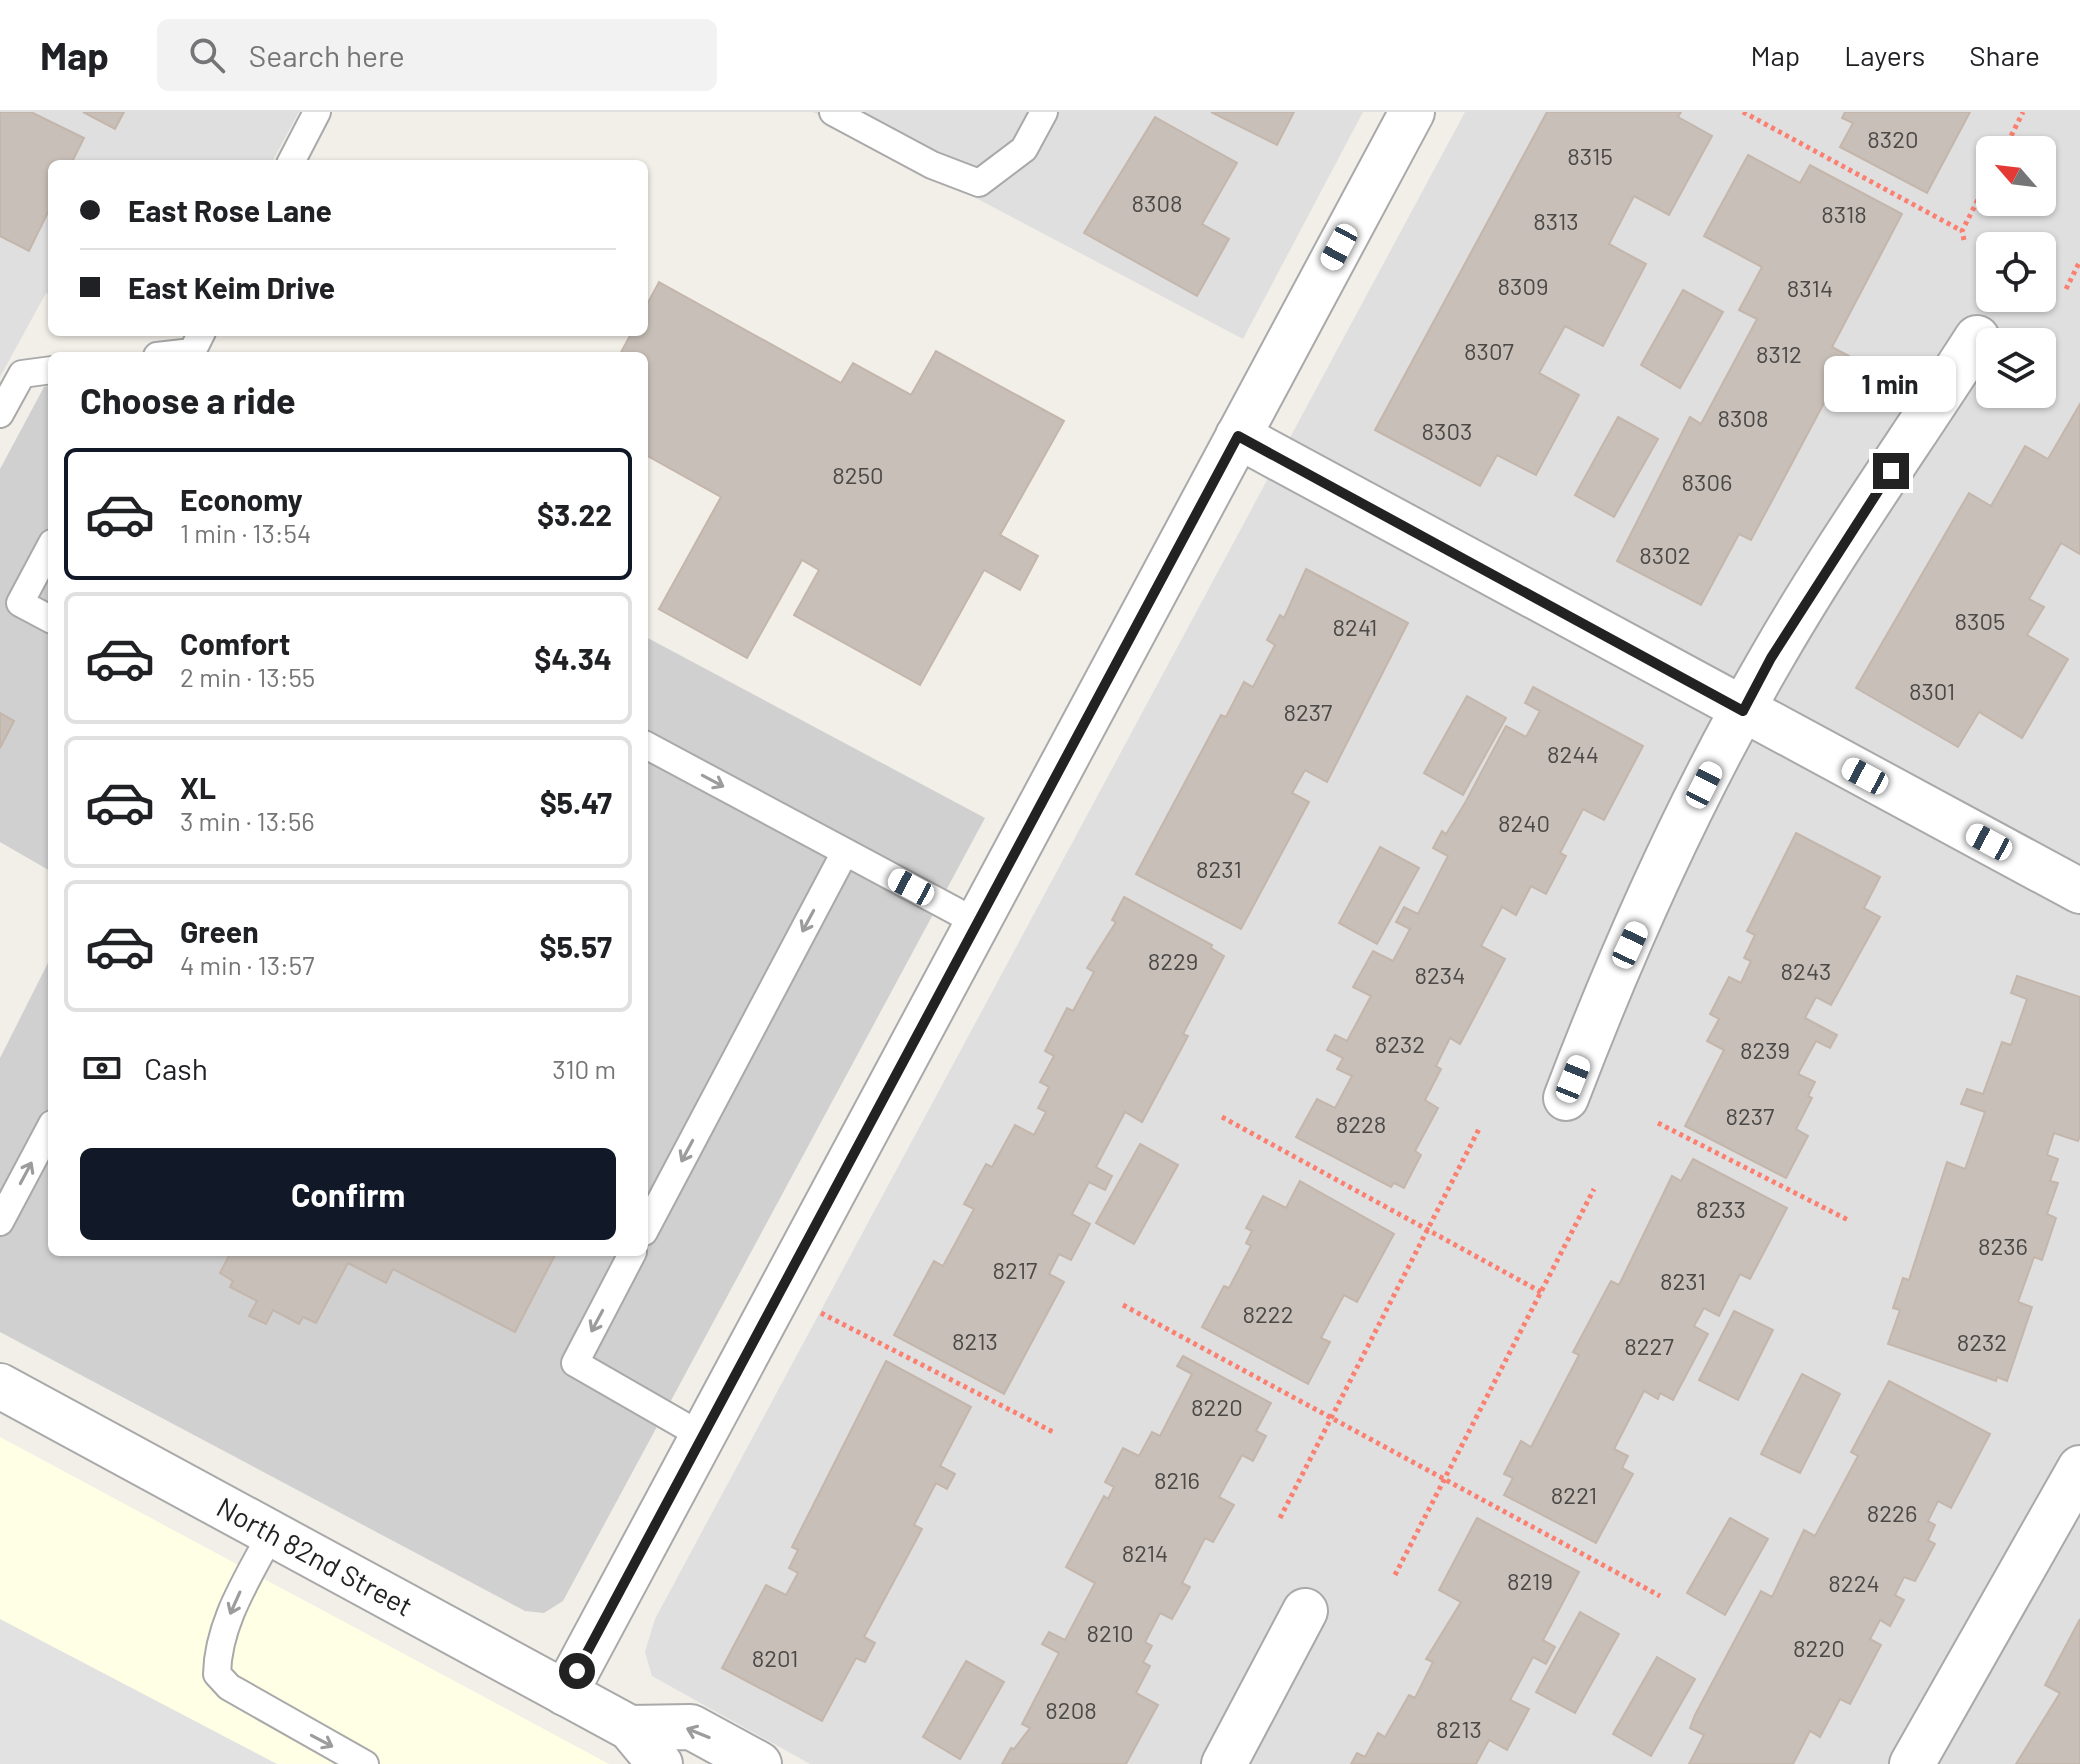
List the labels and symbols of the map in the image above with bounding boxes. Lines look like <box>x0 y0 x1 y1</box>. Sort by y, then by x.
house number: 8320 <box>1867 124 1919 153</box>
north arrow <box>1976 136 2056 216</box>
house number: 8315 <box>1567 141 1613 170</box>
house number: 8308 <box>1132 188 1182 217</box>
house number: 8318 <box>1821 199 1867 228</box>
house number: 8313 <box>1533 206 1579 235</box>
car <box>1317 220 1361 274</box>
house number: 8309 <box>1498 271 1548 300</box>
house number: 8314 <box>1787 273 1833 302</box>
house number: 8307 <box>1464 336 1514 365</box>
house number: 8312 <box>1756 339 1802 368</box>
callout: 1 min <box>1825 355 1957 411</box>
house number: 8308 <box>1718 403 1768 432</box>
house number: 8303 <box>1422 416 1472 445</box>
route end <box>1873 453 1909 489</box>
house number: 8250 <box>832 460 884 489</box>
house number: 8306 <box>1682 467 1732 496</box>
house number: 8302 <box>1639 540 1691 569</box>
house number: 8305 <box>1955 606 2005 635</box>
house number: 8241 <box>1333 612 1377 641</box>
house number: 8301 <box>1909 676 1955 705</box>
house number: 8237 <box>1284 697 1332 726</box>
house number: 8244 <box>1547 739 1599 768</box>
car <box>1838 754 1892 798</box>
car <box>1682 758 1726 812</box>
one-way arrow <box>700 774 724 790</box>
house number: 8240 <box>1498 808 1550 837</box>
car <box>1962 820 2016 864</box>
house number: 8231 <box>1196 854 1242 883</box>
car <box>884 865 938 909</box>
one-way arrow <box>800 908 816 932</box>
car <box>1609 918 1651 972</box>
house number: 8229 <box>1148 946 1198 975</box>
house number: 8243 <box>1781 956 1831 985</box>
house number: 8234 <box>1415 960 1465 989</box>
house number: 8232 <box>1375 1029 1425 1058</box>
house number: 8239 <box>1740 1035 1790 1064</box>
car <box>1553 1052 1593 1106</box>
house number: 8237 <box>1726 1101 1774 1130</box>
house number: 8228 <box>1336 1109 1386 1138</box>
one-way arrow <box>678 1138 694 1162</box>
one-way arrow <box>18 1162 34 1185</box>
house number: 8233 <box>1696 1194 1746 1223</box>
house number: 8236 <box>1978 1231 2028 1260</box>
house number: 8217 <box>993 1255 1037 1284</box>
house number: 8231 <box>1660 1266 1706 1295</box>
house number: 8222 <box>1242 1299 1294 1328</box>
one-way arrow <box>589 1309 605 1332</box>
house number: 8213 <box>952 1326 998 1355</box>
house number: 8232 <box>1957 1327 2007 1356</box>
house number: 8227 <box>1624 1331 1674 1360</box>
house number: 8220 <box>1191 1392 1243 1421</box>
house number: 8216 <box>1154 1465 1200 1494</box>
house number: 8221 <box>1551 1480 1597 1509</box>
street label: North 82nd Street <box>211 1489 419 1623</box>
house number: 8226 <box>1867 1498 1917 1527</box>
house number: 8214 <box>1122 1538 1168 1567</box>
house number: 8219 <box>1507 1566 1553 1595</box>
house number: 8224 <box>1828 1568 1880 1597</box>
one-way arrow <box>227 1590 242 1615</box>
house number: 8210 <box>1087 1618 1134 1647</box>
house number: 8220 <box>1793 1633 1845 1662</box>
house number: 8201 <box>752 1643 798 1672</box>
route start <box>559 1653 595 1689</box>
house number: 8208 <box>1045 1695 1097 1724</box>
house number: 8213 <box>1436 1714 1482 1743</box>
one-way arrow <box>686 1724 710 1739</box>
one-way arrow <box>310 1734 334 1749</box>

